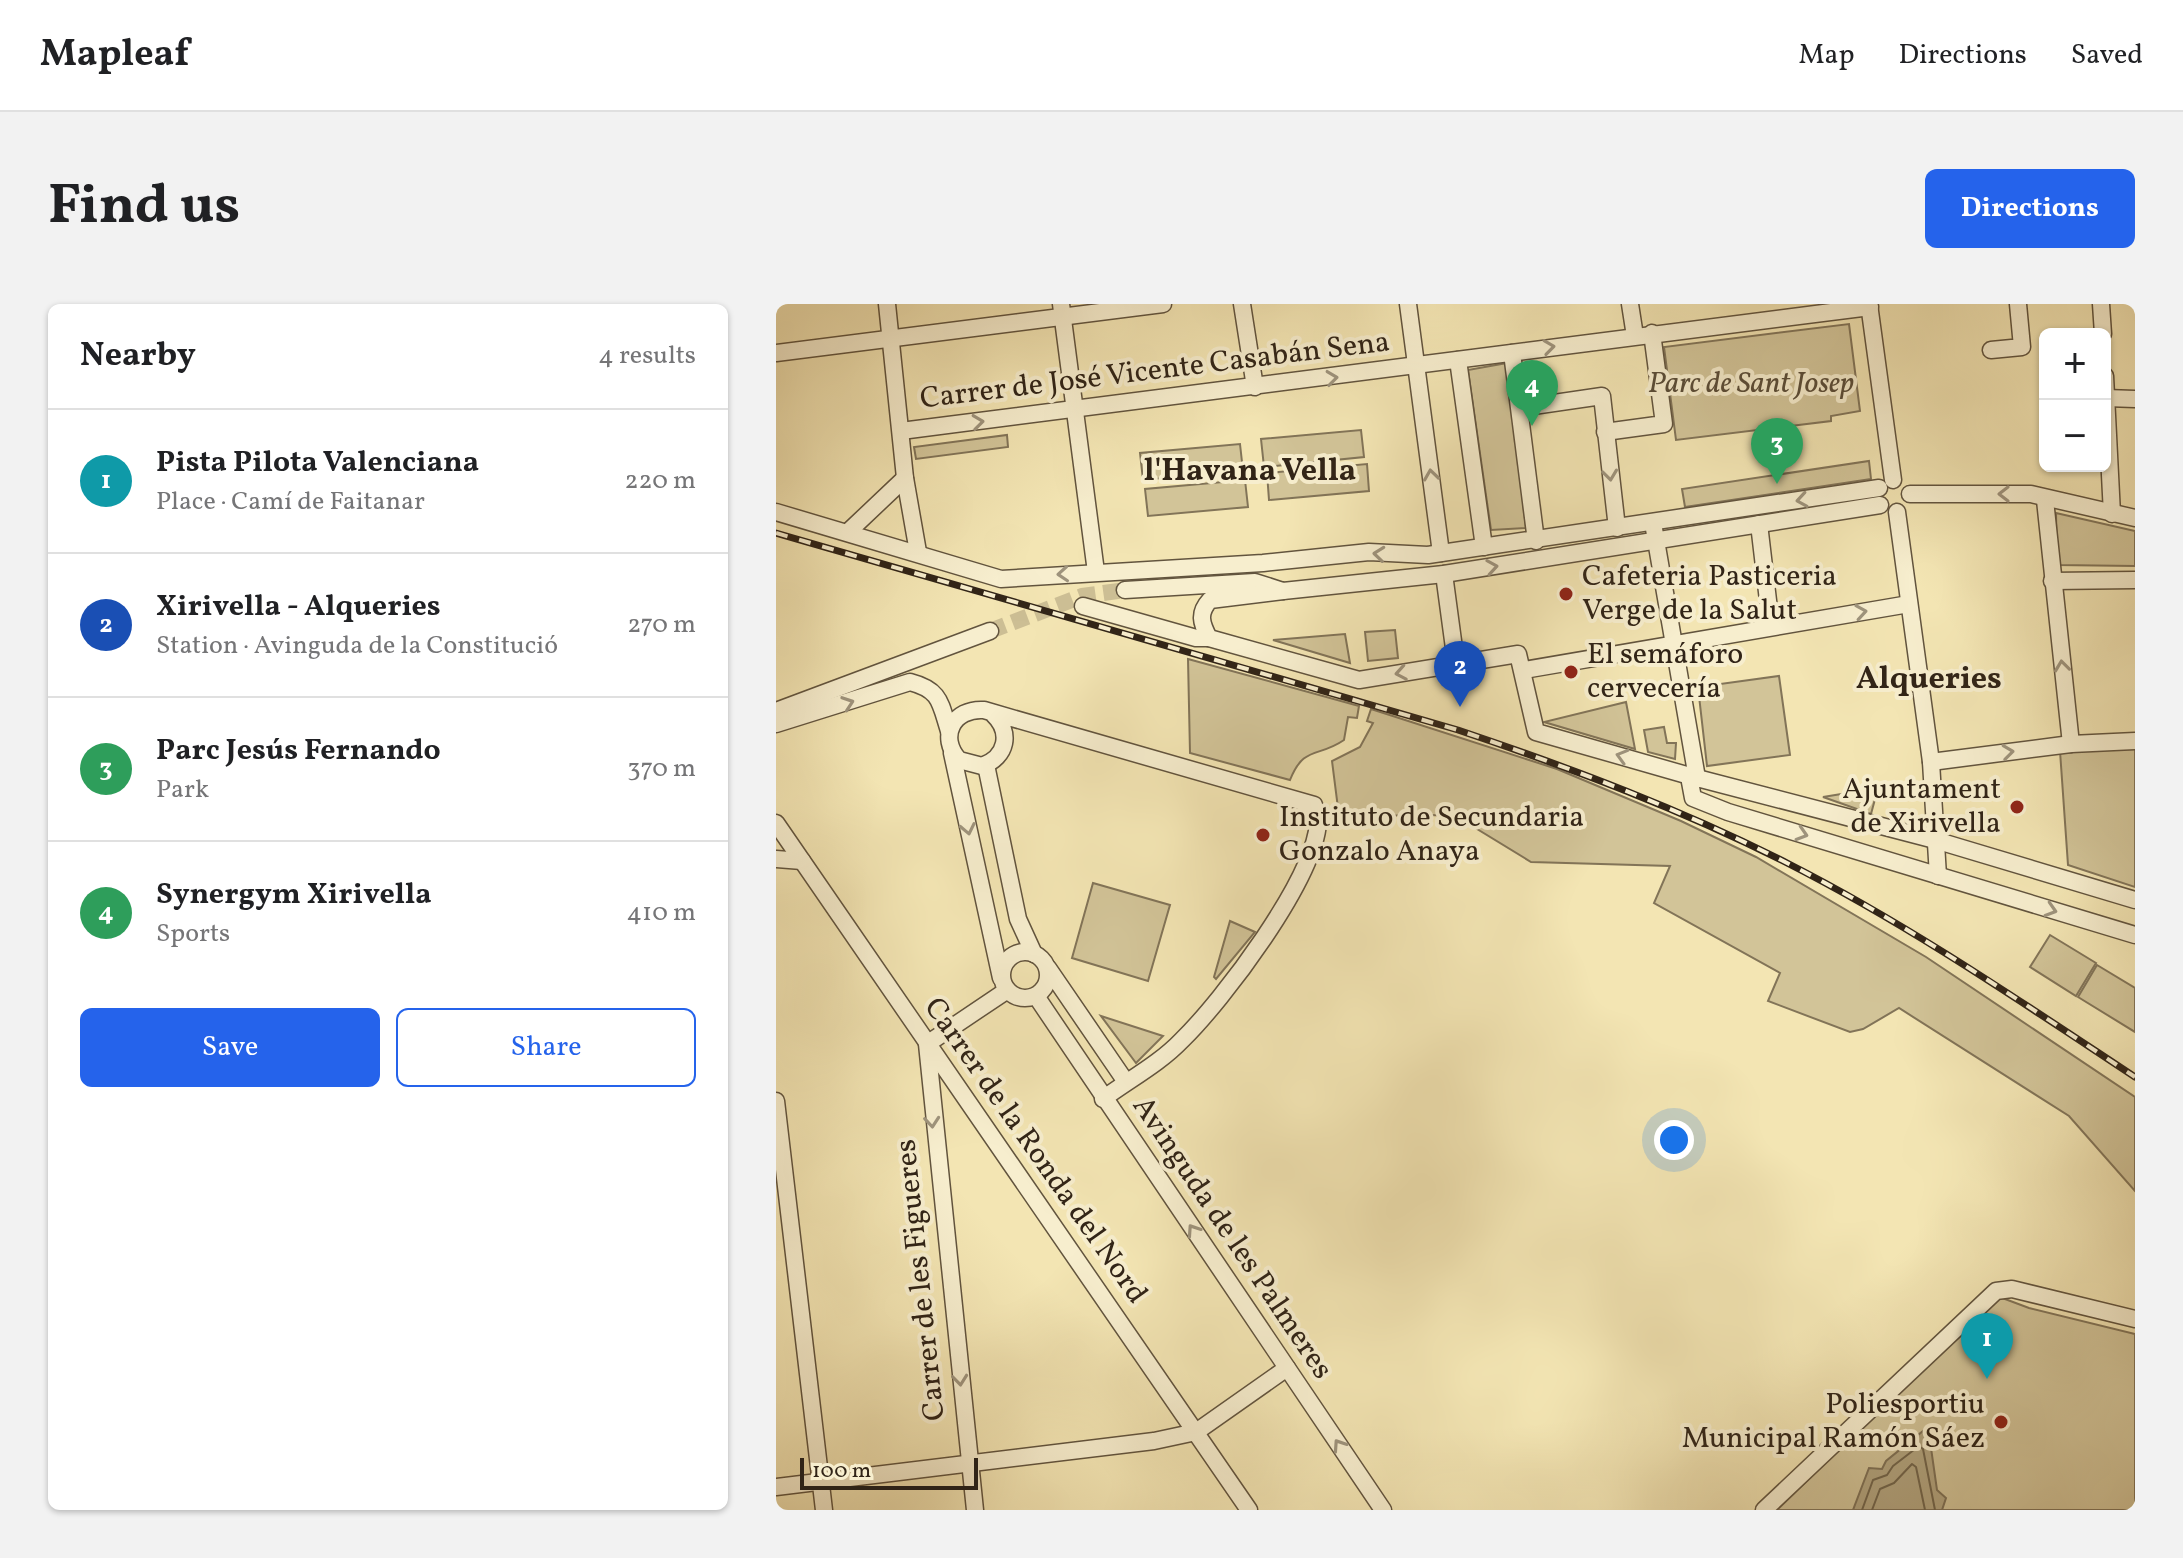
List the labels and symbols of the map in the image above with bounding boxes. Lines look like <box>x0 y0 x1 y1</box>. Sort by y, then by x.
street label: Carrer de José Vicente Casabán Sena <box>918 321 1392 421</box>
one-way arrow <box>1543 339 1556 356</box>
pin: 4 <box>1506 360 1558 426</box>
park label: Parc de Sant Josep <box>1648 363 1854 405</box>
one-way arrow <box>1326 369 1339 386</box>
one-way arrow <box>972 414 985 431</box>
pin: 3 <box>1751 418 1803 484</box>
district label: l'Havana Vella <box>1144 450 1356 494</box>
one-way arrow <box>1423 468 1440 482</box>
one-way arrow <box>1602 469 1619 482</box>
one-way arrow <box>1997 485 2010 503</box>
one-way arrow <box>1796 491 1809 508</box>
one-way arrow <box>1372 546 1385 563</box>
place label: Cafeteria Pasticeria Verge de la Salut <box>1582 556 1837 632</box>
one-way arrow <box>1485 559 1498 576</box>
one-way arrow <box>1057 565 1070 582</box>
marker: Cafeteria Pasticeria Verge de la Salut <box>1557 585 1575 603</box>
one-way arrow <box>1854 604 1868 621</box>
place label: El semáforo cervecería <box>1587 634 1743 710</box>
pin: 2 <box>1434 641 1486 707</box>
district label: Alqueries <box>1856 658 2002 702</box>
one-way arrow <box>2054 659 2071 673</box>
one-way arrow <box>1394 663 1408 680</box>
marker: El semáforo cervecería <box>1562 663 1580 681</box>
one-way arrow <box>840 696 854 712</box>
one-way arrow <box>2002 743 2015 760</box>
one-way arrow <box>1616 749 1629 766</box>
place label: Ajuntament de Xirivella <box>1842 769 2001 845</box>
place label: Instituto de Secundaria Gonzalo Anaya <box>1279 797 1584 873</box>
marker: Ajuntament de Xirivella <box>2008 798 2026 816</box>
one-way arrow <box>959 822 976 835</box>
one-way arrow <box>1795 825 1809 841</box>
marker: Instituto de Secundaria Gonzalo Anaya <box>1254 826 1272 844</box>
one-way arrow <box>2044 901 2057 917</box>
street label: Carrer de la Ronda del Nord <box>913 989 1157 1313</box>
street label: Avinguda de les Palmeres <box>1121 1088 1343 1388</box>
one-way arrow <box>924 1116 941 1129</box>
your location <box>1654 1120 1694 1160</box>
street label: Carrer de les Figueres <box>885 1137 957 1423</box>
one-way arrow <box>1188 1225 1203 1239</box>
pin: 1 <box>1961 1313 2013 1379</box>
one-way arrow <box>952 1374 969 1387</box>
place label: Poliesportiu Municipal Ramón Sáez <box>1682 1384 1985 1460</box>
marker: Poliesportiu Municipal Ramón Sáez <box>1992 1413 2010 1431</box>
one-way arrow <box>1334 1440 1349 1454</box>
scale bar <box>800 1454 978 1490</box>

